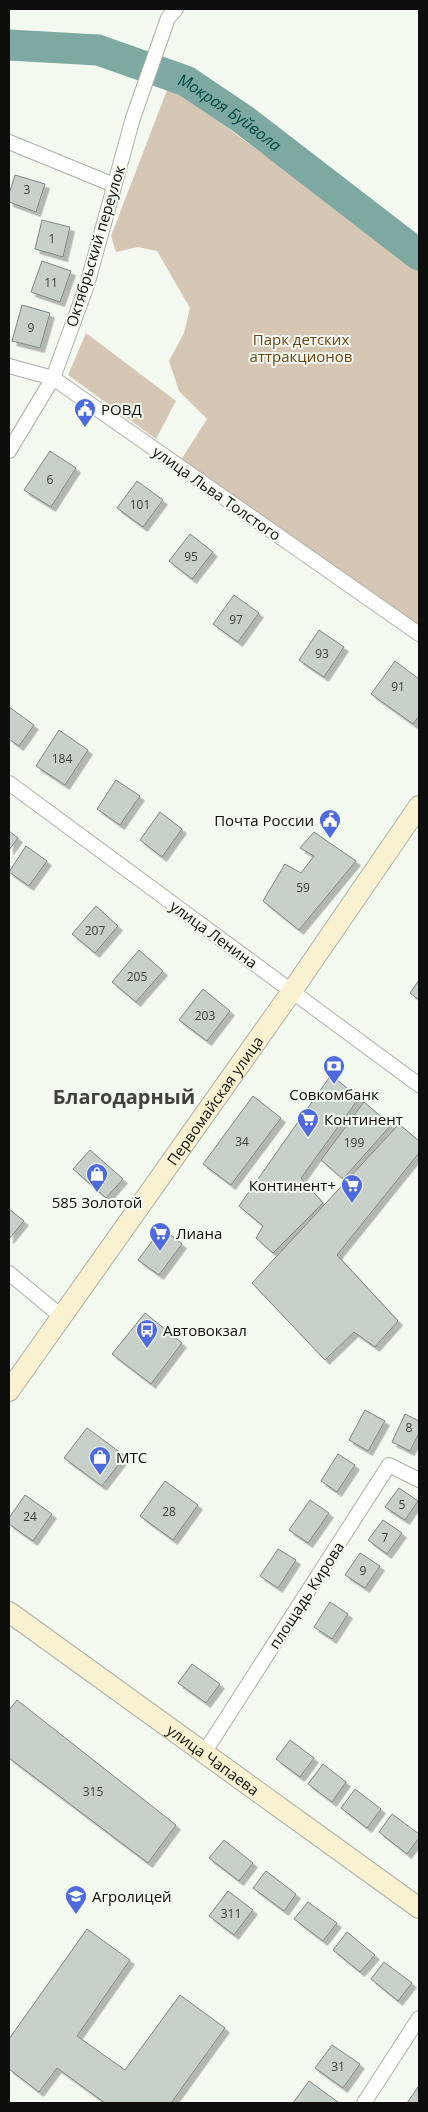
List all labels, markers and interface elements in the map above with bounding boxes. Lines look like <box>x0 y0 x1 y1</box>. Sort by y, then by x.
water label: Мокрая Буйвола <box>175 68 286 156</box>
street label: Октябрьский переулок <box>61 163 129 329</box>
house number: 3 <box>24 181 31 198</box>
house number: 1 <box>49 230 55 247</box>
house number: 11 <box>44 274 58 291</box>
house number: 9 <box>28 319 35 336</box>
park label: Парк детских аттракционов <box>250 329 352 366</box>
public building icon: РОВД <box>73 397 97 428</box>
place label: РОВД <box>101 399 142 419</box>
street label: улица Льва Толстого <box>149 441 285 545</box>
house number: 6 <box>47 471 54 488</box>
house number: 101 <box>130 496 150 513</box>
house number: 95 <box>184 548 198 565</box>
house number: 97 <box>229 611 243 628</box>
house number: 93 <box>315 645 329 662</box>
house number: 91 <box>391 678 405 695</box>
house number: 184 <box>52 750 72 767</box>
public building icon: Почта России <box>318 808 342 839</box>
place label: Почта России <box>214 810 314 830</box>
house number: 59 <box>296 879 310 896</box>
street label: улица Ленина <box>166 896 262 972</box>
house number: 207 <box>85 922 105 939</box>
house number: 205 <box>127 968 147 985</box>
house number: 203 <box>195 1007 215 1024</box>
street label: Первомайская улица <box>162 1032 267 1169</box>
bank icon: Совкомбанк <box>322 1054 346 1085</box>
district label: Благодарный <box>53 1083 195 1110</box>
place label: Совкомбанк <box>289 1084 379 1104</box>
supermarket icon: Континент <box>296 1107 320 1138</box>
place label: Континент <box>324 1109 403 1129</box>
house number: 34 <box>235 1133 249 1150</box>
house number: 199 <box>344 1134 364 1151</box>
shop icon: 585 Золотой <box>85 1162 109 1193</box>
supermarket icon: Континент+ <box>340 1173 364 1204</box>
place label: Континент+ <box>249 1175 336 1195</box>
place label: 585 Золотой <box>52 1192 142 1212</box>
supermarket icon: Лиана <box>148 1221 172 1252</box>
place label: Лиана <box>176 1223 222 1243</box>
bus stop icon: Автовокзал <box>135 1318 159 1349</box>
place label: Автовокзал <box>163 1320 247 1340</box>
house number: 8 <box>406 1419 413 1436</box>
shop icon: МТС <box>88 1445 112 1476</box>
place label: МТС <box>116 1447 147 1467</box>
house number: 5 <box>399 1496 406 1513</box>
house number: 28 <box>162 1503 176 1520</box>
house number: 24 <box>23 1508 37 1525</box>
house number: 7 <box>382 1529 389 1546</box>
street label: площадь Кирова <box>264 1538 348 1652</box>
house number: 9 <box>360 1562 367 1579</box>
street label: улица Чапаева <box>163 1719 263 1800</box>
house number: 315 <box>83 1783 103 1800</box>
school or university icon: Агролицей <box>64 1884 88 1915</box>
place label: Агролицей <box>92 1886 172 1906</box>
house number: 311 <box>221 1905 241 1922</box>
house number: 31 <box>331 2058 345 2075</box>

